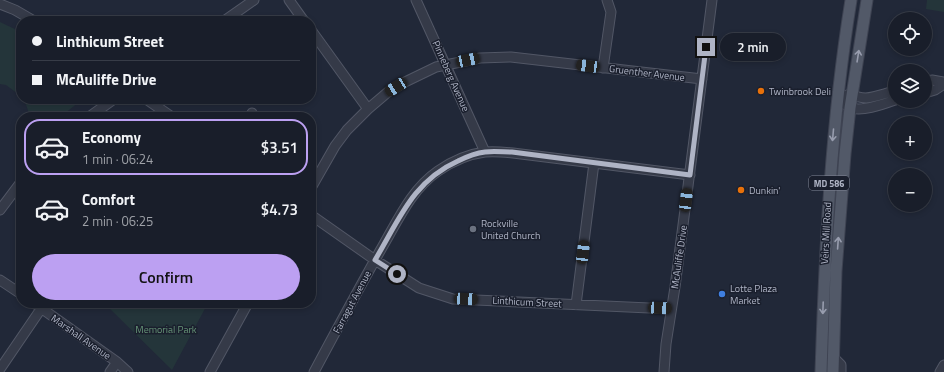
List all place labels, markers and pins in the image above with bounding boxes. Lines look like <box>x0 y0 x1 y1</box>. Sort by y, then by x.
place label: Twinbrook Deli <box>769 84 831 99</box>
marker: Twinbrook Deli <box>756 86 766 96</box>
place label: Dunkin' <box>749 183 780 198</box>
marker: Dunkin' <box>736 185 746 195</box>
place label: Rockville United Church <box>481 216 540 243</box>
marker: Rockville United Church <box>468 224 478 234</box>
place label: Lotte Plaza Market <box>730 281 777 308</box>
marker: Lotte Plaza Market <box>717 289 727 299</box>

